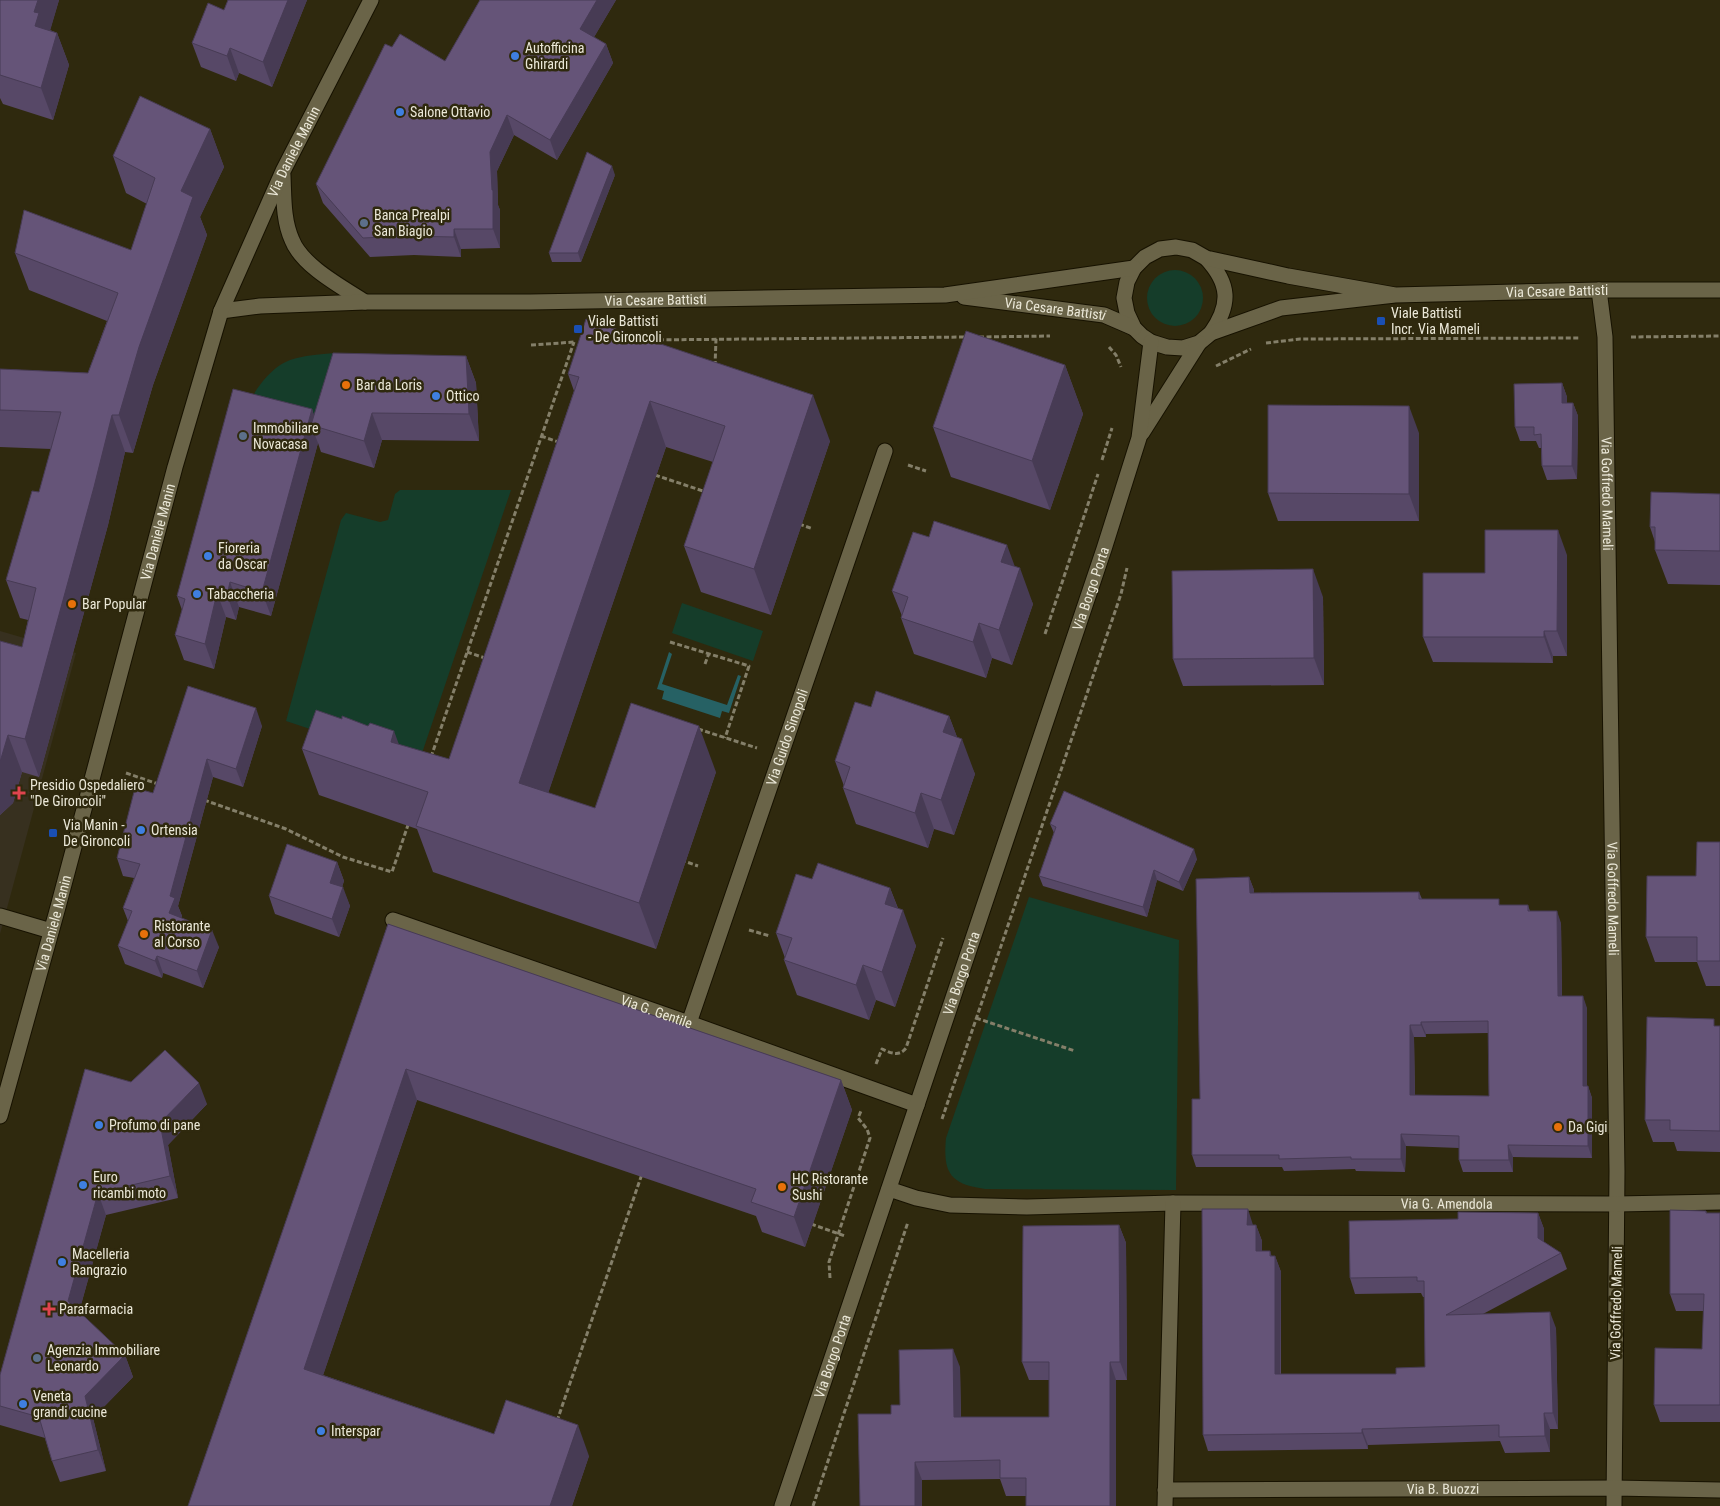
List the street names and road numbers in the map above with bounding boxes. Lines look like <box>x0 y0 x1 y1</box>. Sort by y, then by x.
street label: Via Daniele Manin <box>264 104 323 200</box>
street label: Via Cesare Battisti <box>1506 282 1608 300</box>
street label: Via Cesare Battisti <box>604 291 707 309</box>
street label: Via Cesare Battisti <box>1004 294 1109 323</box>
street label: Via Goffredo Mameli <box>1598 437 1616 551</box>
street label: Via Daniele Manin <box>137 482 178 582</box>
street label: Via Borgo Porta <box>1069 545 1112 632</box>
street label: Via Guido Sinopoli <box>763 687 811 788</box>
street label: Via Goffredo Mameli <box>1604 841 1622 956</box>
street label: Via Daniele Manin <box>32 873 74 973</box>
street label: Via Borgo Porta <box>940 929 983 1017</box>
street label: Via G. Gentile <box>618 992 695 1032</box>
street label: Via G. Amendola <box>1401 1196 1493 1212</box>
street label: Via Goffredo Mameli <box>1607 1246 1625 1360</box>
street label: Via Borgo Porta <box>811 1312 854 1400</box>
street label: Via B. Buozzi <box>1407 1481 1479 1497</box>

